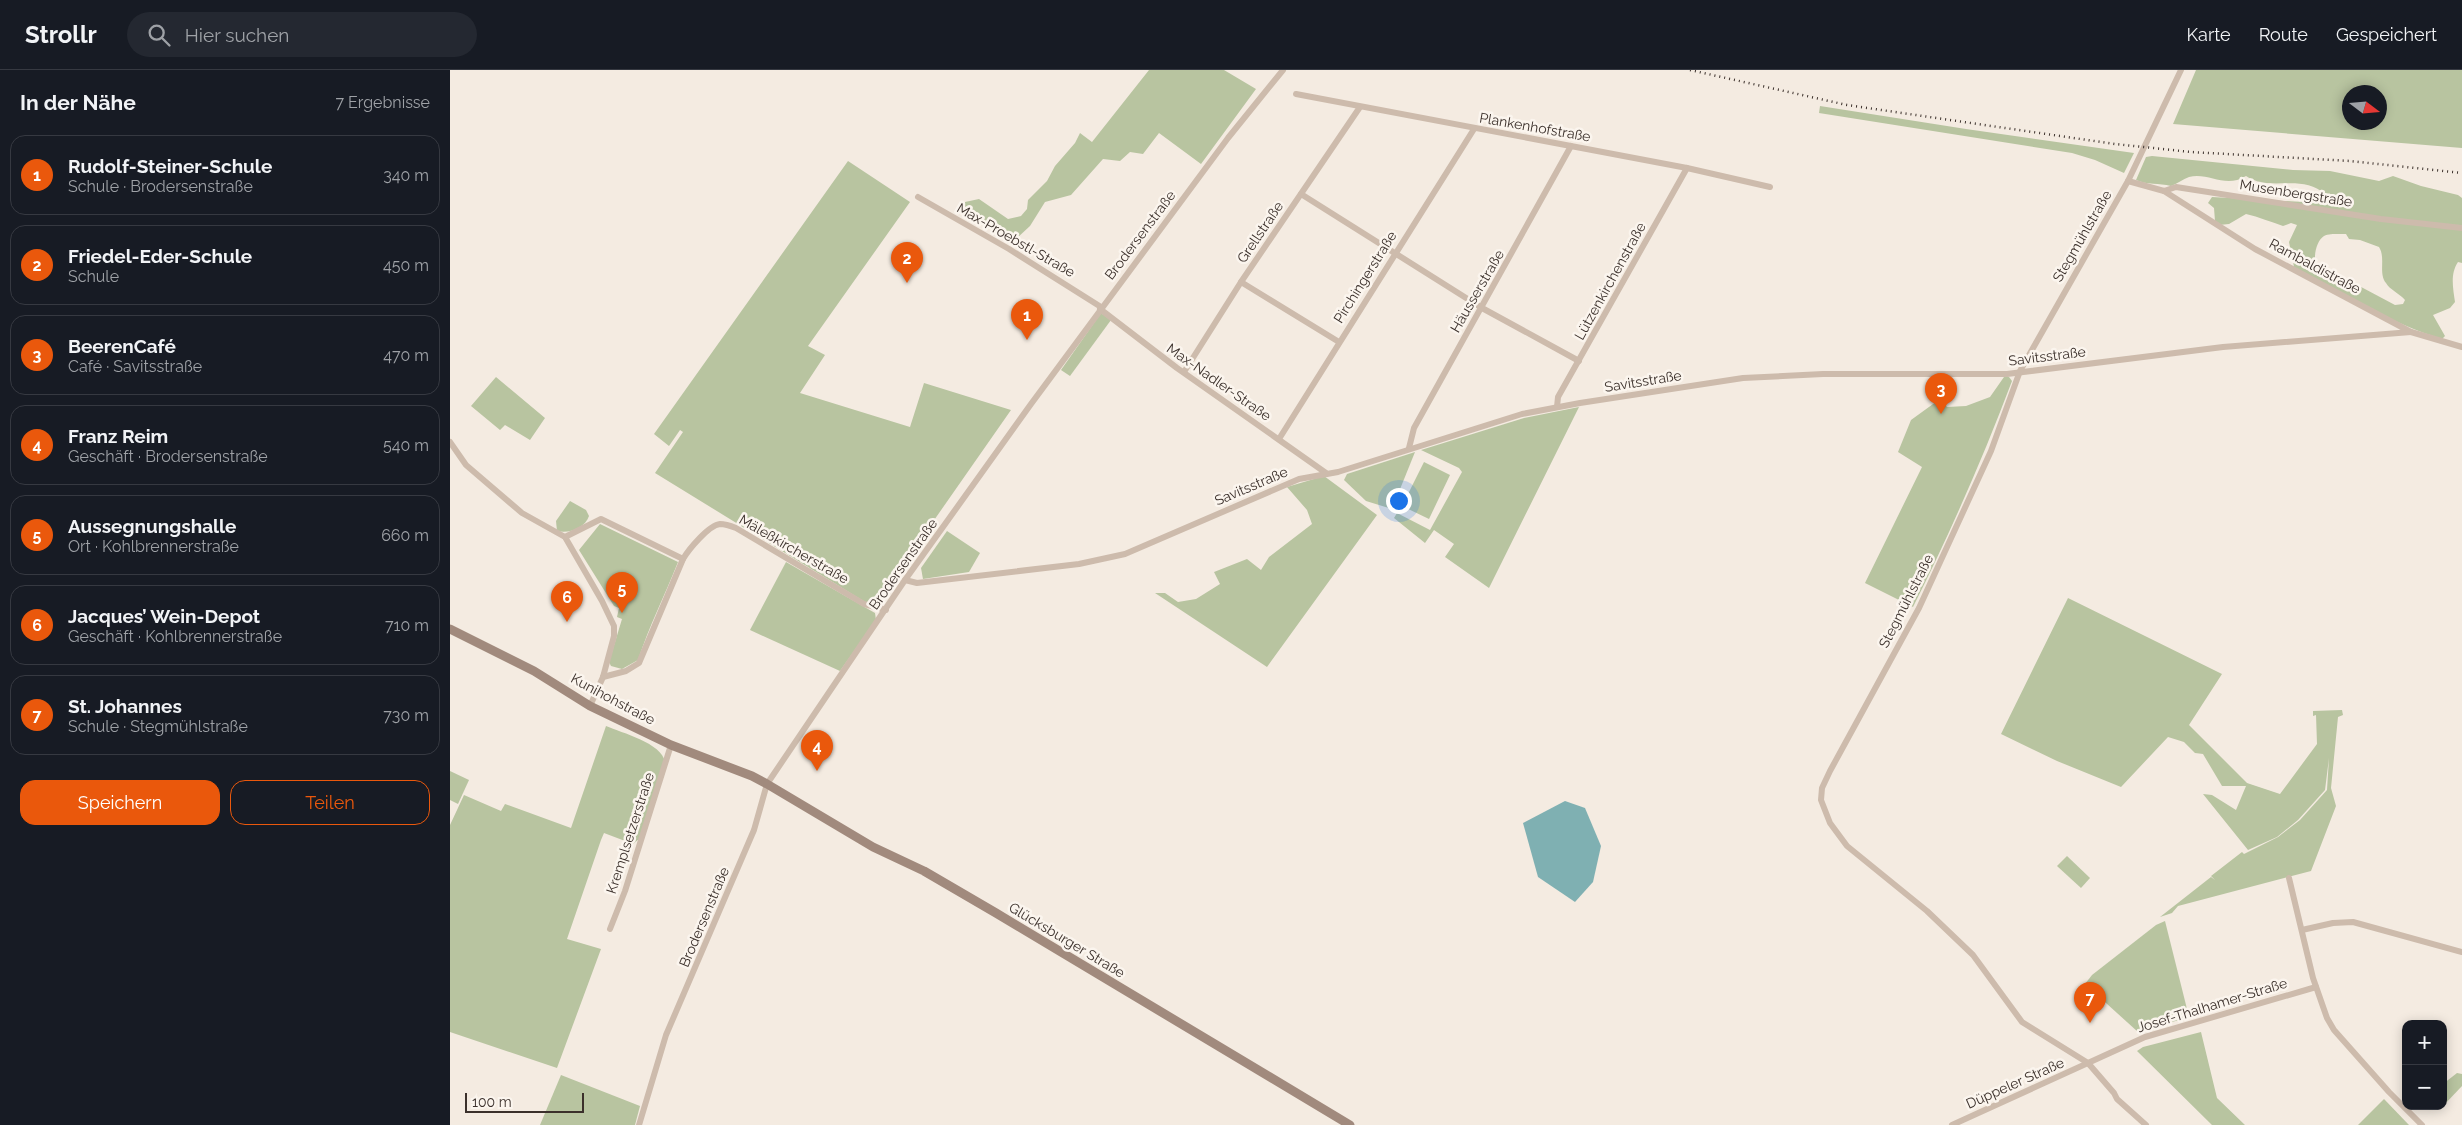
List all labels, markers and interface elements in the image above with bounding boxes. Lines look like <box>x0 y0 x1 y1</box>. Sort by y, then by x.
search box <box>127 12 477 57</box>
text: Strollr <box>25 20 97 49</box>
icon: search <box>145 21 173 49</box>
text: Hier suchen <box>185 24 289 46</box>
text: Karte <box>2187 24 2231 45</box>
text: Route <box>2259 24 2308 45</box>
text: Gespeichert <box>2336 24 2437 45</box>
north arrow <box>2342 85 2387 130</box>
text: In der Nähe <box>20 90 136 115</box>
text: 7 Ergebnisse <box>335 93 430 112</box>
street label: Plankenhofstraße <box>1478 109 1592 145</box>
text: Rudolf-Steiner-Schule <box>68 155 272 177</box>
text: 1 <box>33 166 41 185</box>
text: 340 m <box>383 166 429 185</box>
street label: Musenbergstraße <box>2239 176 2353 210</box>
text: Schule · Brodersenstraße <box>68 177 253 196</box>
street label: Brodersenstraße <box>1101 187 1179 283</box>
street label: Stegmühlstraße <box>2049 187 2115 285</box>
street label: Grellstraße <box>1234 198 1286 266</box>
street label: Max-Proebstl-Straße <box>954 200 1078 280</box>
street label: Lützenkirchenstraße <box>1571 220 1649 342</box>
street label: Pirchingerstraße <box>1330 228 1400 326</box>
street label: Rambaldistraße <box>2267 235 2363 297</box>
pin: 2 <box>891 242 923 283</box>
text: Friedel-Eder-Schule <box>68 245 252 267</box>
street label: Häusserstraße <box>1447 247 1507 335</box>
text: 2 <box>32 256 42 275</box>
text: 450 m <box>383 256 429 275</box>
text: Schule <box>68 267 119 286</box>
pin: 1 <box>1011 299 1043 340</box>
text: BeerenCafé <box>68 335 176 357</box>
street label: Max-Nadler-Straße <box>1164 340 1274 424</box>
street label: Savitsstraße <box>2007 343 2087 369</box>
text: 3 <box>33 346 41 365</box>
text: 470 m <box>383 346 429 365</box>
text: Café · Savitsstraße <box>68 357 202 376</box>
street label: Savitsstraße <box>1603 367 1683 395</box>
pin: 3 <box>1925 373 1957 414</box>
text: Franz Reim <box>68 425 168 447</box>
text: 4 <box>32 436 42 455</box>
text: 540 m <box>383 436 429 455</box>
text: Geschäft · Brodersenstraße <box>68 447 268 466</box>
street label: Savitsstraße <box>1212 463 1290 509</box>
your location <box>1386 488 1412 514</box>
street label: Mäleßkircherstraße <box>736 511 852 587</box>
text: Aussegnungshalle <box>68 515 236 537</box>
street label: Brodersenstraße <box>866 515 940 613</box>
text: 5 <box>33 526 41 545</box>
text: 660 m <box>381 526 429 545</box>
text: Ort · Kohlbrennerstraße <box>68 537 239 556</box>
street label: Stegmühlstraße <box>1876 552 1936 650</box>
pin: 5 <box>606 572 638 613</box>
pin: 6 <box>551 581 583 622</box>
text: Jacques’ Wein-Depot <box>68 605 260 627</box>
text: 6 <box>32 616 42 635</box>
text: 710 m <box>385 616 429 635</box>
text: Geschäft · Kohlbrennerstraße <box>68 627 282 646</box>
street label: Kunihohstraße <box>568 670 658 728</box>
text: St. Johannes <box>68 695 182 717</box>
text: 7 <box>33 706 41 725</box>
text: 730 m <box>383 706 429 725</box>
text: Schule · Stegmühlstraße <box>68 717 248 736</box>
pin: 4 <box>801 730 833 771</box>
street label: Kremplsetzerstraße <box>603 770 657 896</box>
button: Speichern <box>20 780 220 825</box>
button: Teilen <box>230 780 430 825</box>
street label: Brodersenstraße <box>676 865 732 969</box>
street label: Glücksburger Straße <box>1006 899 1128 981</box>
street label: Josef-Thalhamer-Straße <box>2135 975 2289 1035</box>
pin: 7 <box>2074 982 2106 1023</box>
map controls <box>2402 1020 2447 1110</box>
button: + <box>2402 1020 2447 1065</box>
street label: Düppeler Straße <box>1964 1054 2066 1112</box>
button: − <box>2402 1065 2447 1110</box>
scale bar <box>465 1090 584 1113</box>
text: 100 m <box>472 1094 512 1110</box>

